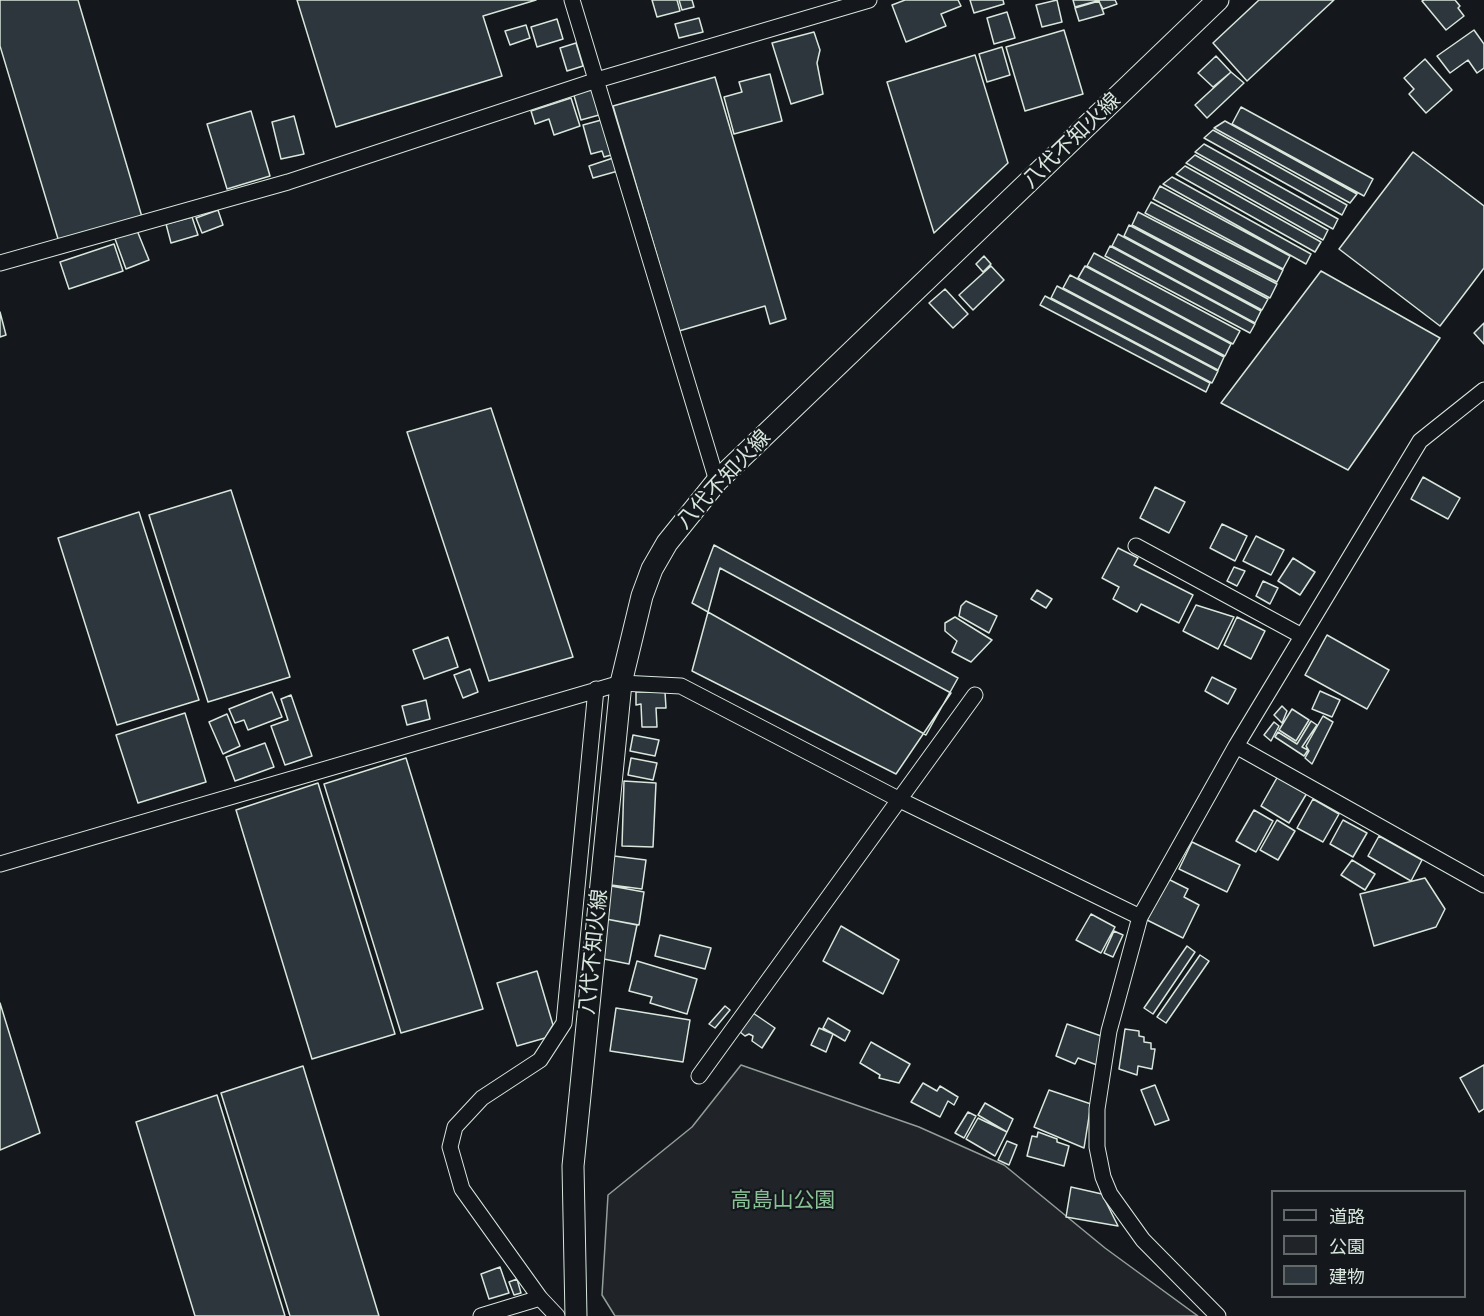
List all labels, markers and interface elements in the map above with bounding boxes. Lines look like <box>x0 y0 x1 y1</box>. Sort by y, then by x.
street label: 八代不知火線 <box>1018 88 1126 194</box>
street label: 八代不知火線 <box>672 425 776 535</box>
street label: 八代不知火線 <box>575 888 613 1016</box>
park label: 高島山公園 <box>731 1188 835 1214</box>
legend <box>1271 1190 1466 1298</box>
text: 道路 <box>1329 1207 1365 1227</box>
text: 公園 <box>1329 1237 1365 1257</box>
text: 建物 <box>1329 1267 1365 1287</box>

